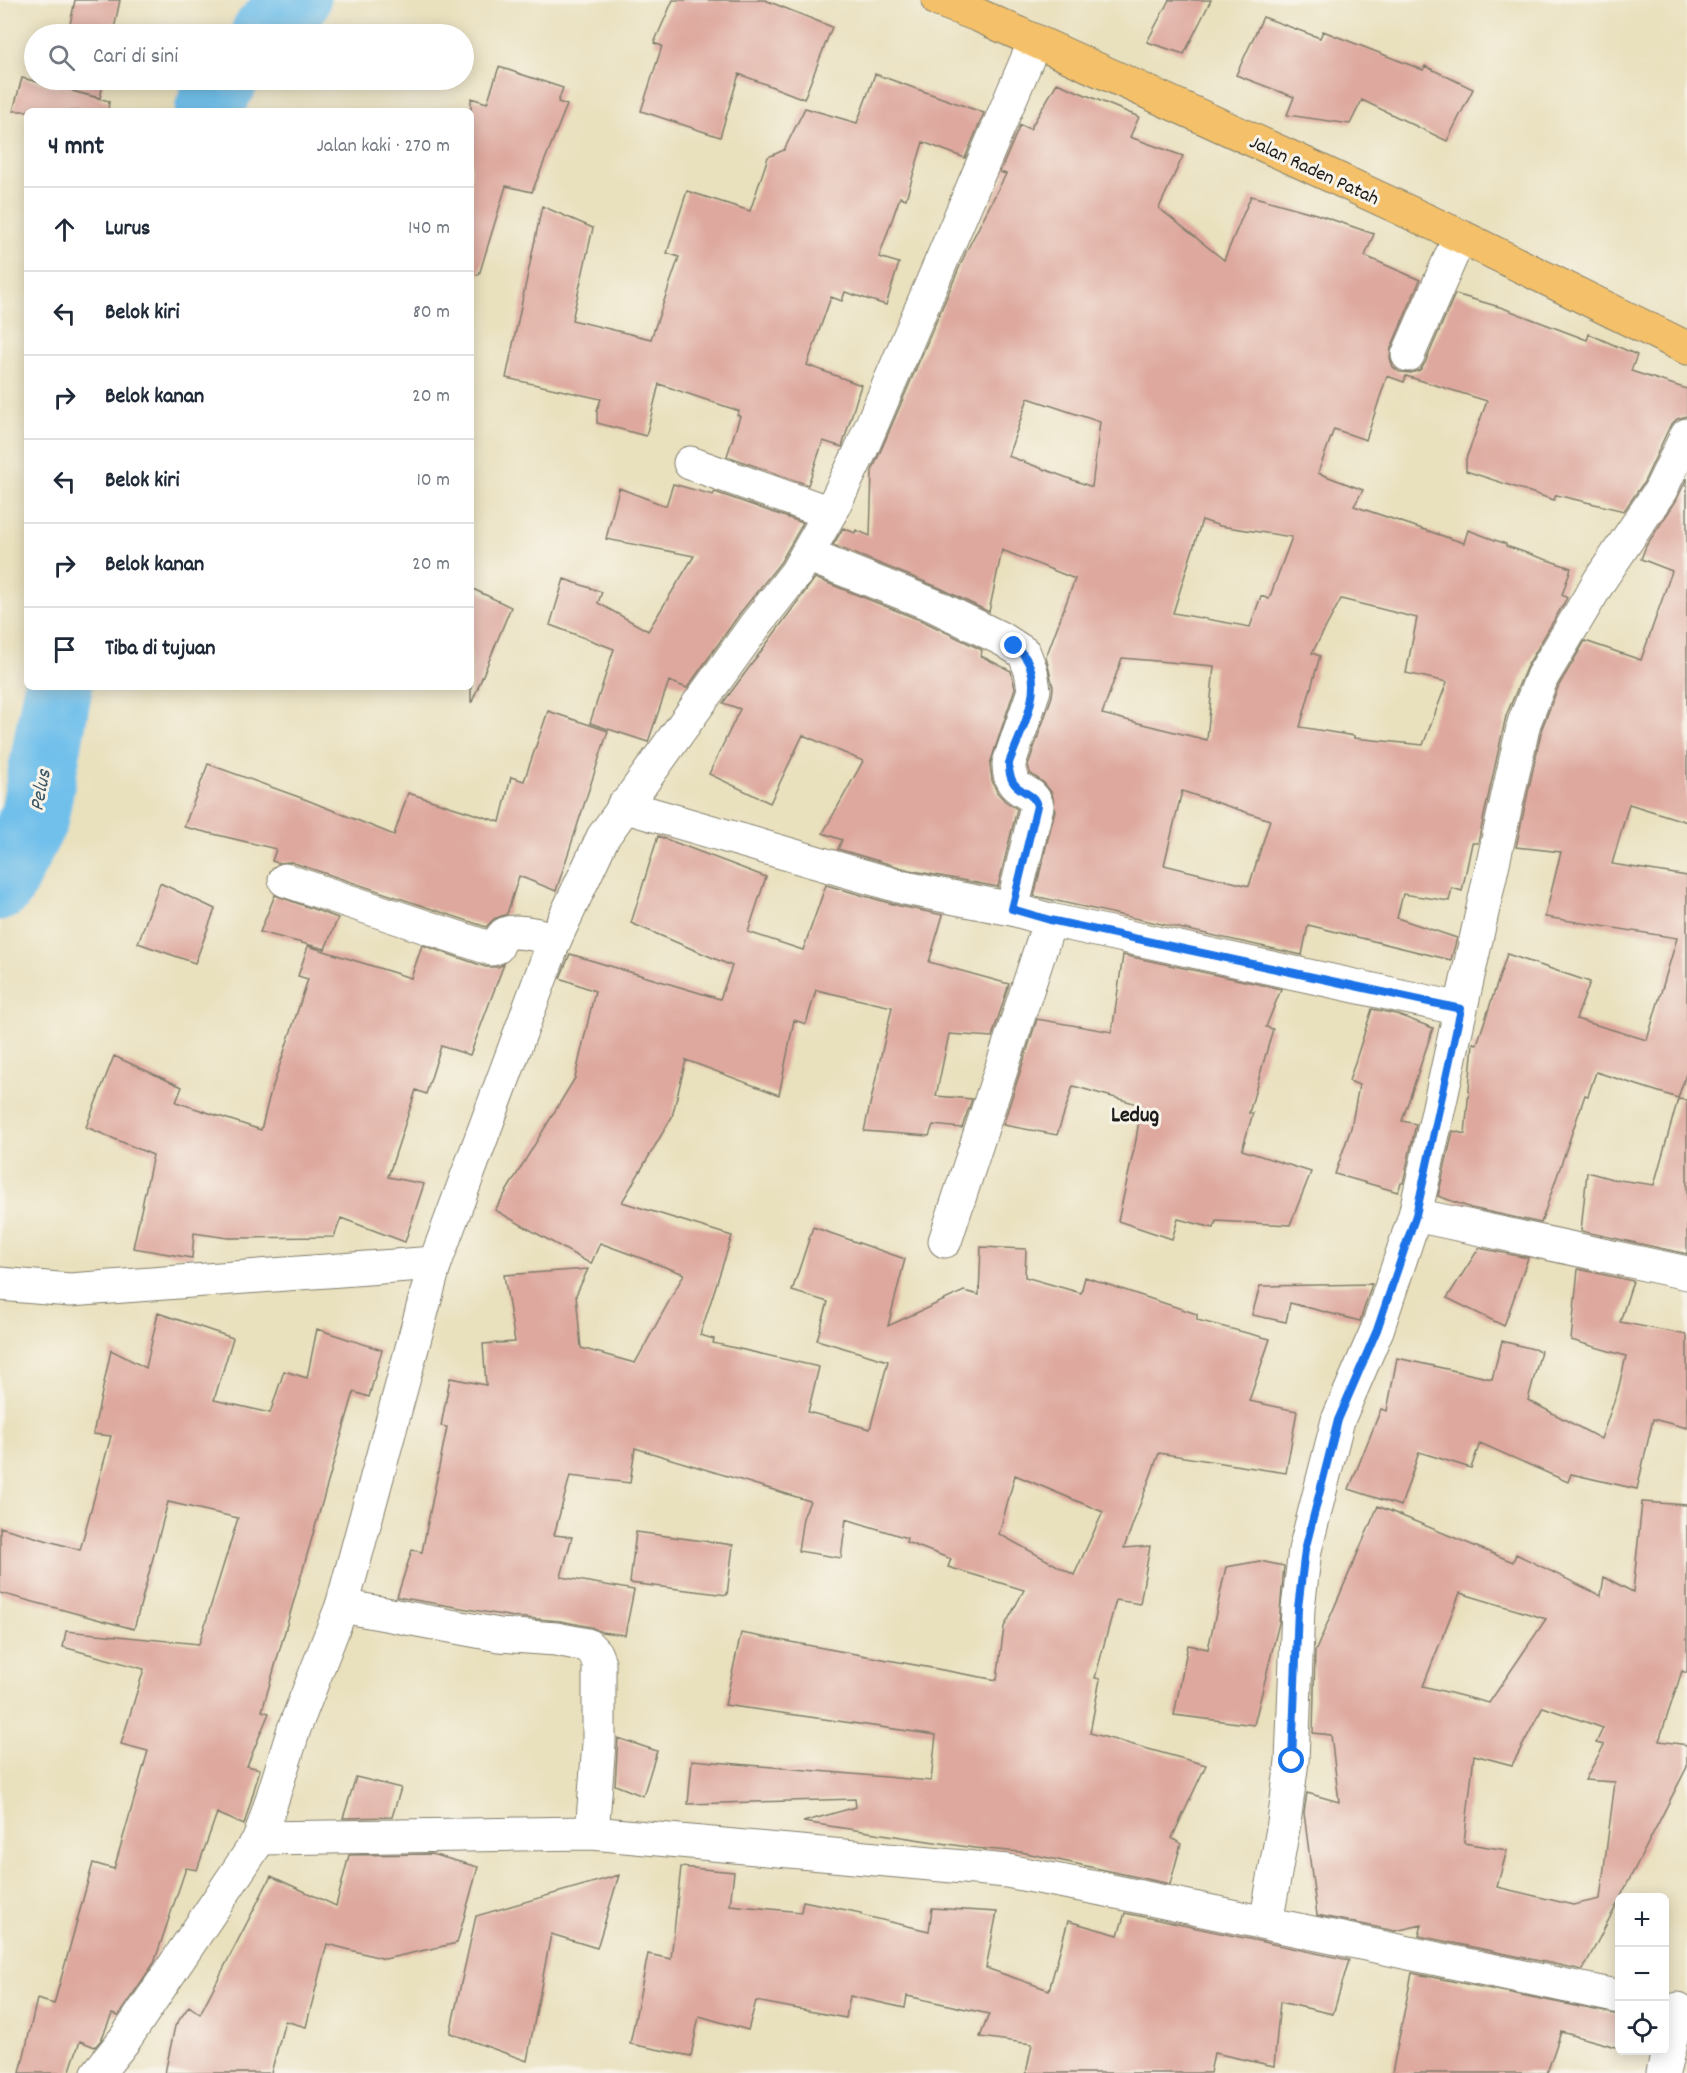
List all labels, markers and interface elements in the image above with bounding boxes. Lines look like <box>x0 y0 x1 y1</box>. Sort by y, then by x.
search box <box>24 24 474 90</box>
icon: search <box>45 41 78 74</box>
text: Cari di sini <box>93 42 178 73</box>
text: 4 mnt <box>48 129 104 166</box>
street label: Jalan Raden Patah <box>1244 129 1383 214</box>
text: Jalan kaki · 270 m <box>317 133 450 161</box>
icon: ahead <box>48 213 81 246</box>
text: Lurus <box>105 214 150 245</box>
text: 140 m <box>408 215 450 243</box>
icon: left <box>48 297 81 330</box>
text: Belok kiri <box>105 298 179 329</box>
text: 80 m <box>413 299 450 327</box>
icon: right <box>48 381 81 414</box>
text: Belok kanan <box>105 382 204 413</box>
text: 20 m <box>412 383 450 411</box>
icon: left <box>48 465 81 498</box>
text: Belok kiri <box>105 466 179 497</box>
text: 10 m <box>416 467 450 495</box>
icon: right <box>48 549 81 582</box>
text: Belok kanan <box>105 550 204 581</box>
text: 20 m <box>412 551 450 579</box>
route end <box>1000 632 1026 658</box>
icon: arrive <box>48 633 81 666</box>
text: Tiba di tujuan <box>105 634 215 665</box>
water label: Pelus <box>23 766 61 814</box>
district label: Ledug <box>1111 1101 1159 1132</box>
route start <box>1278 1747 1304 1773</box>
map controls <box>1615 1893 1669 2055</box>
button: + <box>1615 1893 1669 1947</box>
button: − <box>1615 1947 1669 2001</box>
button: locate <box>1615 2001 1669 2055</box>

